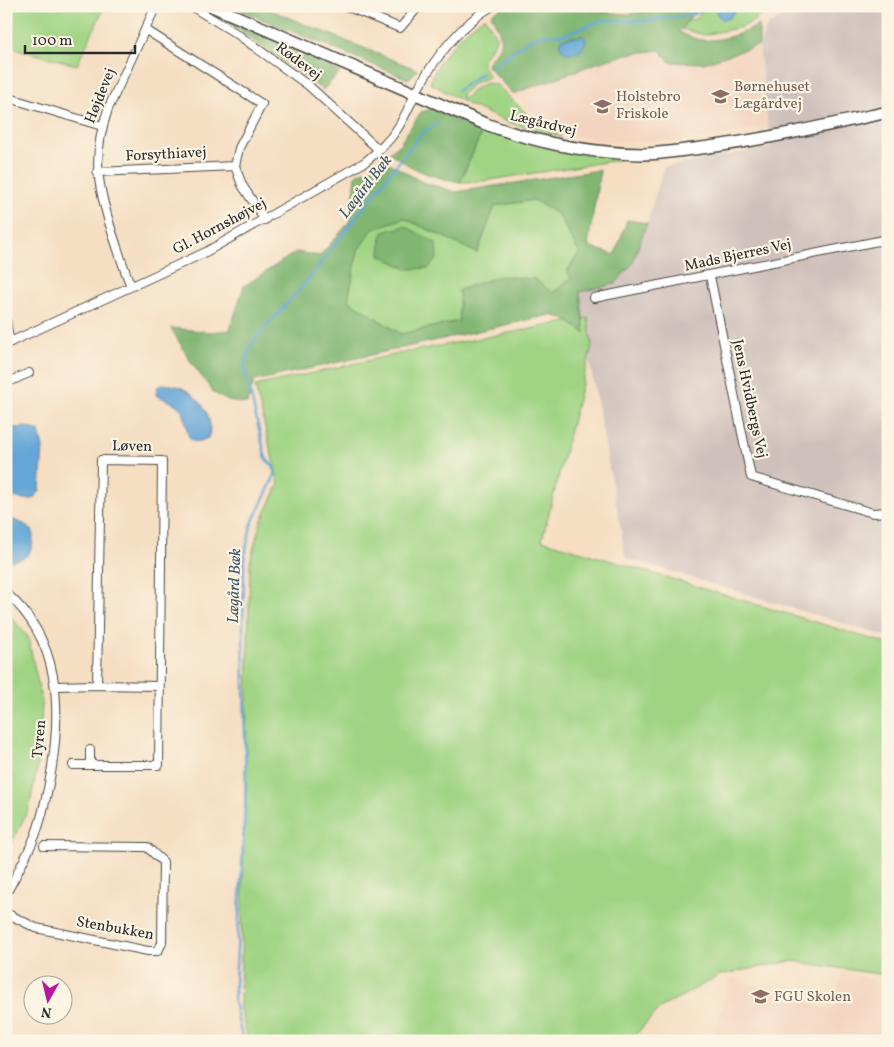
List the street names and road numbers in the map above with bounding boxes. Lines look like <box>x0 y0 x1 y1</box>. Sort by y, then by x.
street label: Rødevej <box>271 38 325 86</box>
street label: Højdevej <box>80 65 122 127</box>
street label: Lægårdvej <box>508 106 578 142</box>
street label: Forsythiavej <box>125 142 207 168</box>
street label: Gl. Hornshøjvej <box>170 193 270 261</box>
street label: Mads Bjerres Vej <box>683 234 793 278</box>
street label: Jens Hvidbergs Vej <box>726 338 772 460</box>
street label: Løven <box>112 436 152 458</box>
street label: Tyren <box>28 719 52 759</box>
street label: Stenbukken <box>75 912 155 946</box>

